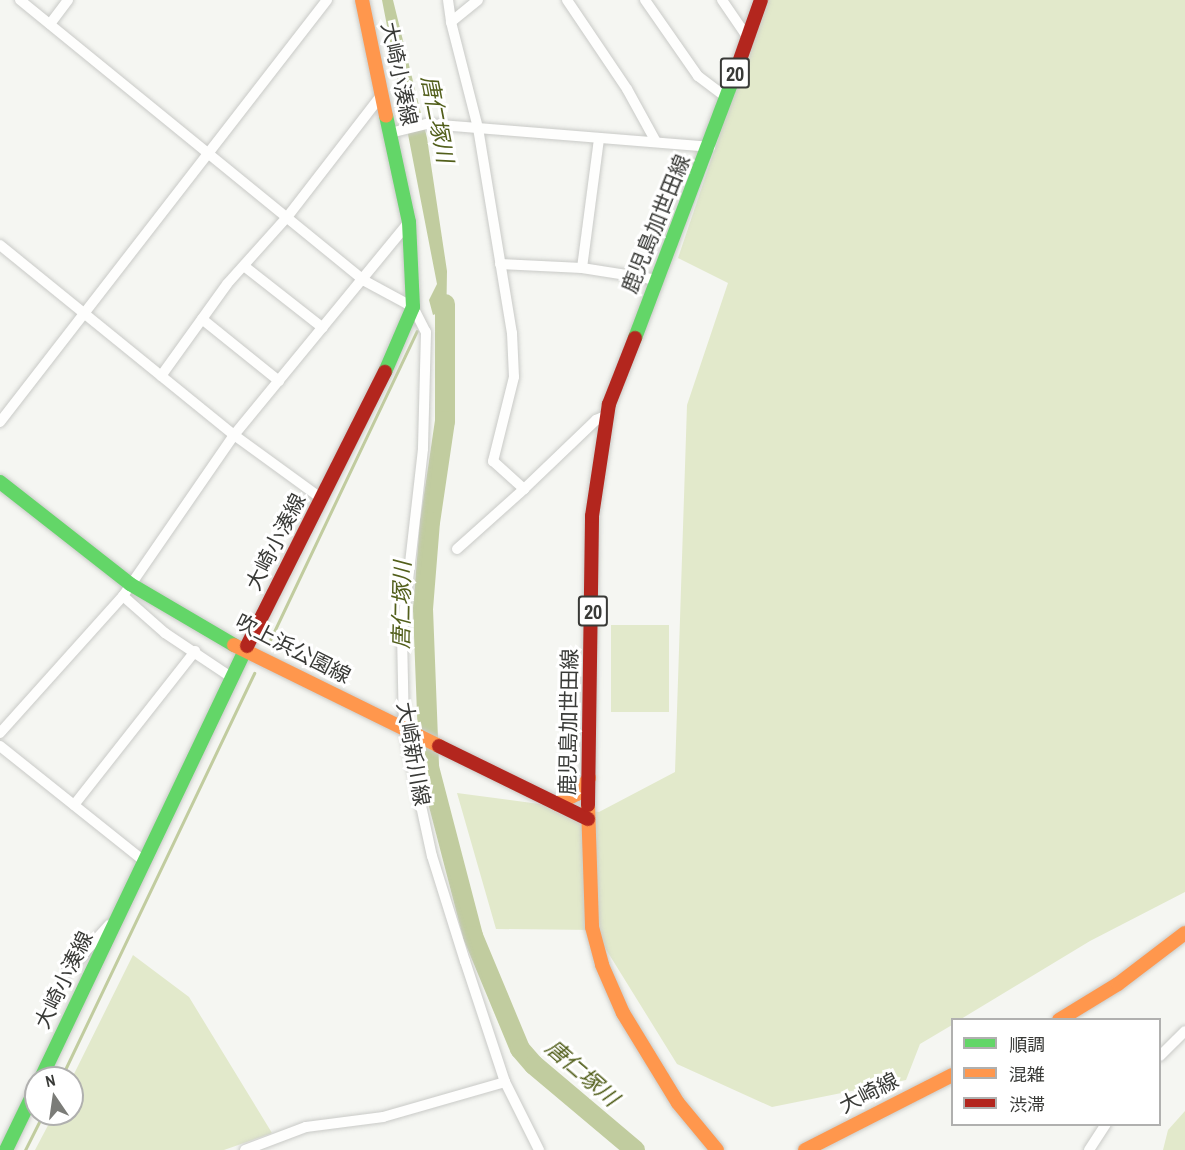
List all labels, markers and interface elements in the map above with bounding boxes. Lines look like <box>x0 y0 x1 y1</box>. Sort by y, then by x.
street label: 大崎小湊線 <box>376 20 422 128</box>
road number: 20 <box>718 56 752 90</box>
water label: 唐仁塚川 <box>416 73 458 165</box>
street label: 鹿児島加世田線 <box>617 151 695 297</box>
street label: 大崎小湊線 <box>241 490 311 594</box>
water label: 唐仁塚川 <box>388 561 416 649</box>
road number: 20 <box>576 594 610 628</box>
street label: 吹上浜公園線 <box>231 609 355 689</box>
street label: 鹿児島加世田線 <box>555 648 583 796</box>
street label: 大崎新川線 <box>391 700 435 808</box>
street label: 大崎小湊線 <box>30 927 98 1033</box>
legend <box>951 1018 1161 1126</box>
text: 順調 <box>1009 1032 1045 1057</box>
water label: 唐仁塚川 <box>540 1034 624 1112</box>
text: 混雑 <box>1009 1062 1045 1087</box>
north arrow <box>24 1066 84 1126</box>
street label: 大崎線 <box>835 1067 903 1119</box>
text: N <box>43 1069 57 1092</box>
text: 渋滞 <box>1009 1092 1045 1117</box>

